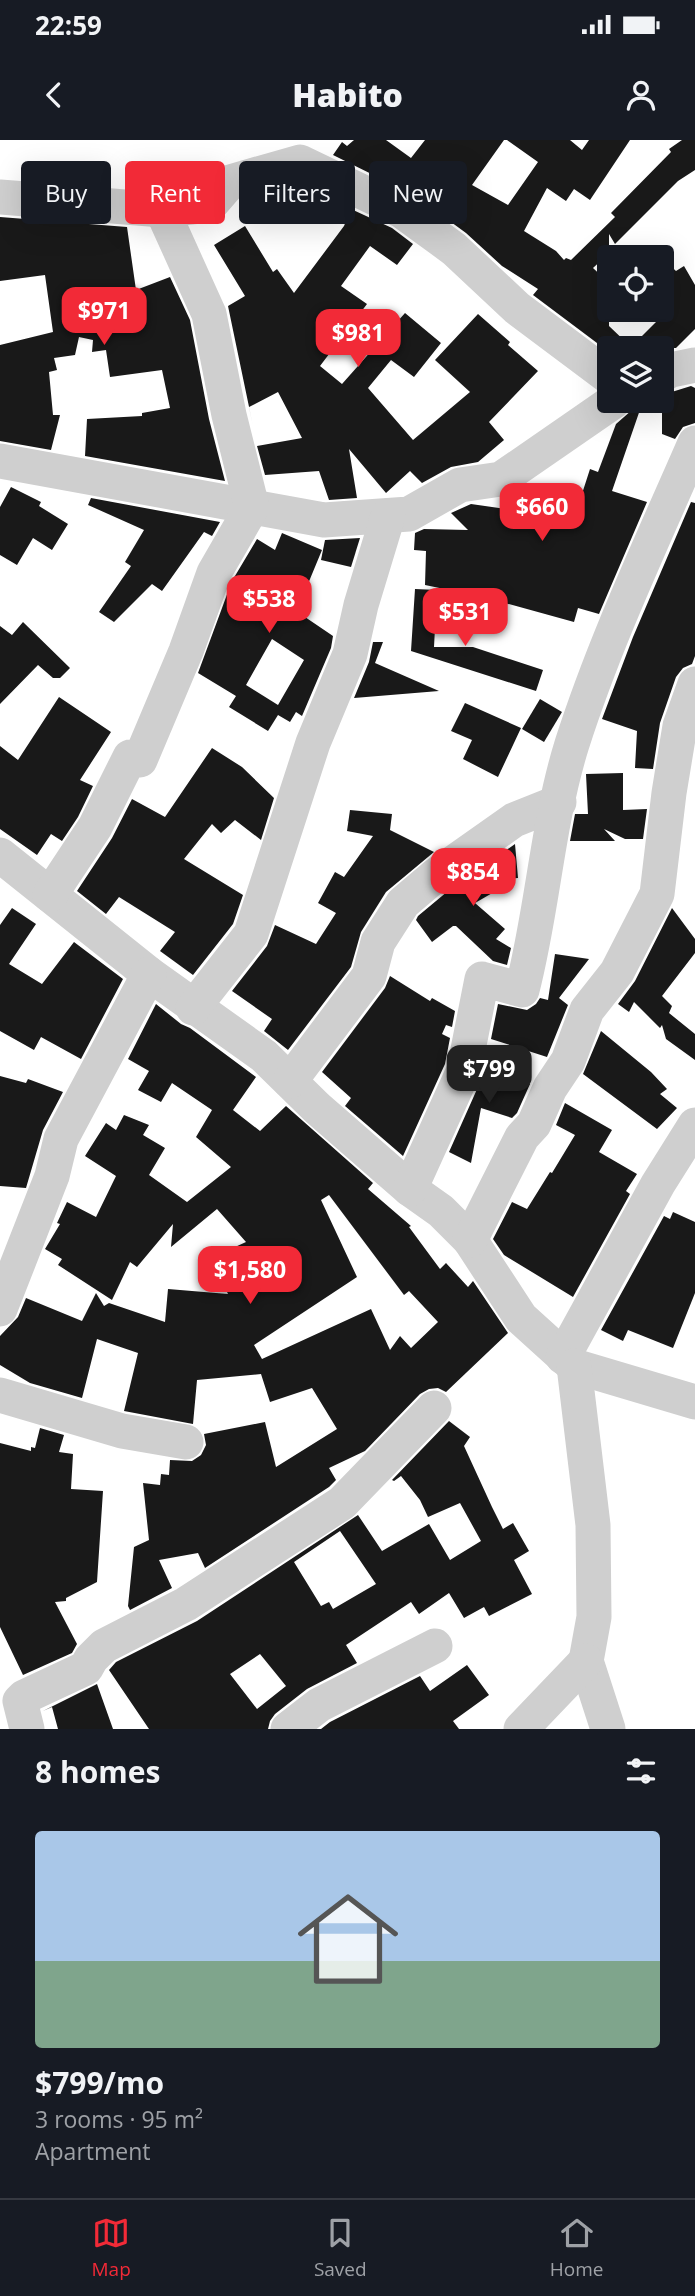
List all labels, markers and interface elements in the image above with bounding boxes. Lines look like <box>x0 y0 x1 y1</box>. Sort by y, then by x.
text: 22:59 <box>35 7 102 43</box>
text: Habito <box>292 73 403 116</box>
icon: back <box>35 76 73 114</box>
icon: person <box>622 76 660 114</box>
chip: Buy <box>21 161 111 224</box>
chip: Rent <box>125 161 225 224</box>
chip: Filters <box>239 161 355 224</box>
chip: New <box>369 161 467 224</box>
map controls <box>597 245 674 413</box>
button: locate <box>597 245 674 322</box>
pin: $971 <box>63 288 145 347</box>
text: $971 <box>78 294 130 326</box>
pin: $981 <box>317 310 399 369</box>
text: $981 <box>332 316 384 348</box>
button: layers <box>597 336 674 413</box>
pin: $660 <box>501 484 583 543</box>
text: $660 <box>516 490 568 522</box>
pin: $538 <box>228 575 310 635</box>
text: $538 <box>243 582 295 614</box>
pin: $531 <box>424 588 506 648</box>
text: $531 <box>439 595 491 627</box>
pin: $854 <box>432 848 514 908</box>
text: $854 <box>447 855 499 887</box>
pin: $799 <box>448 1046 530 1105</box>
text: $799 <box>463 1052 515 1084</box>
pin: $1,580 <box>193 1246 307 1306</box>
text: $1,580 <box>214 1253 286 1285</box>
text: 8 homes <box>35 1751 160 1792</box>
icon: filters <box>622 1752 660 1790</box>
icon: home <box>285 1876 411 2002</box>
text: $799/mo <box>35 2062 164 2103</box>
text: 3 rooms · 95 m² <box>35 2103 203 2135</box>
text: Apartment <box>35 2135 151 2167</box>
tab: Map <box>92 2214 131 2282</box>
tab: Saved <box>314 2214 367 2282</box>
tab: Home <box>550 2214 603 2282</box>

